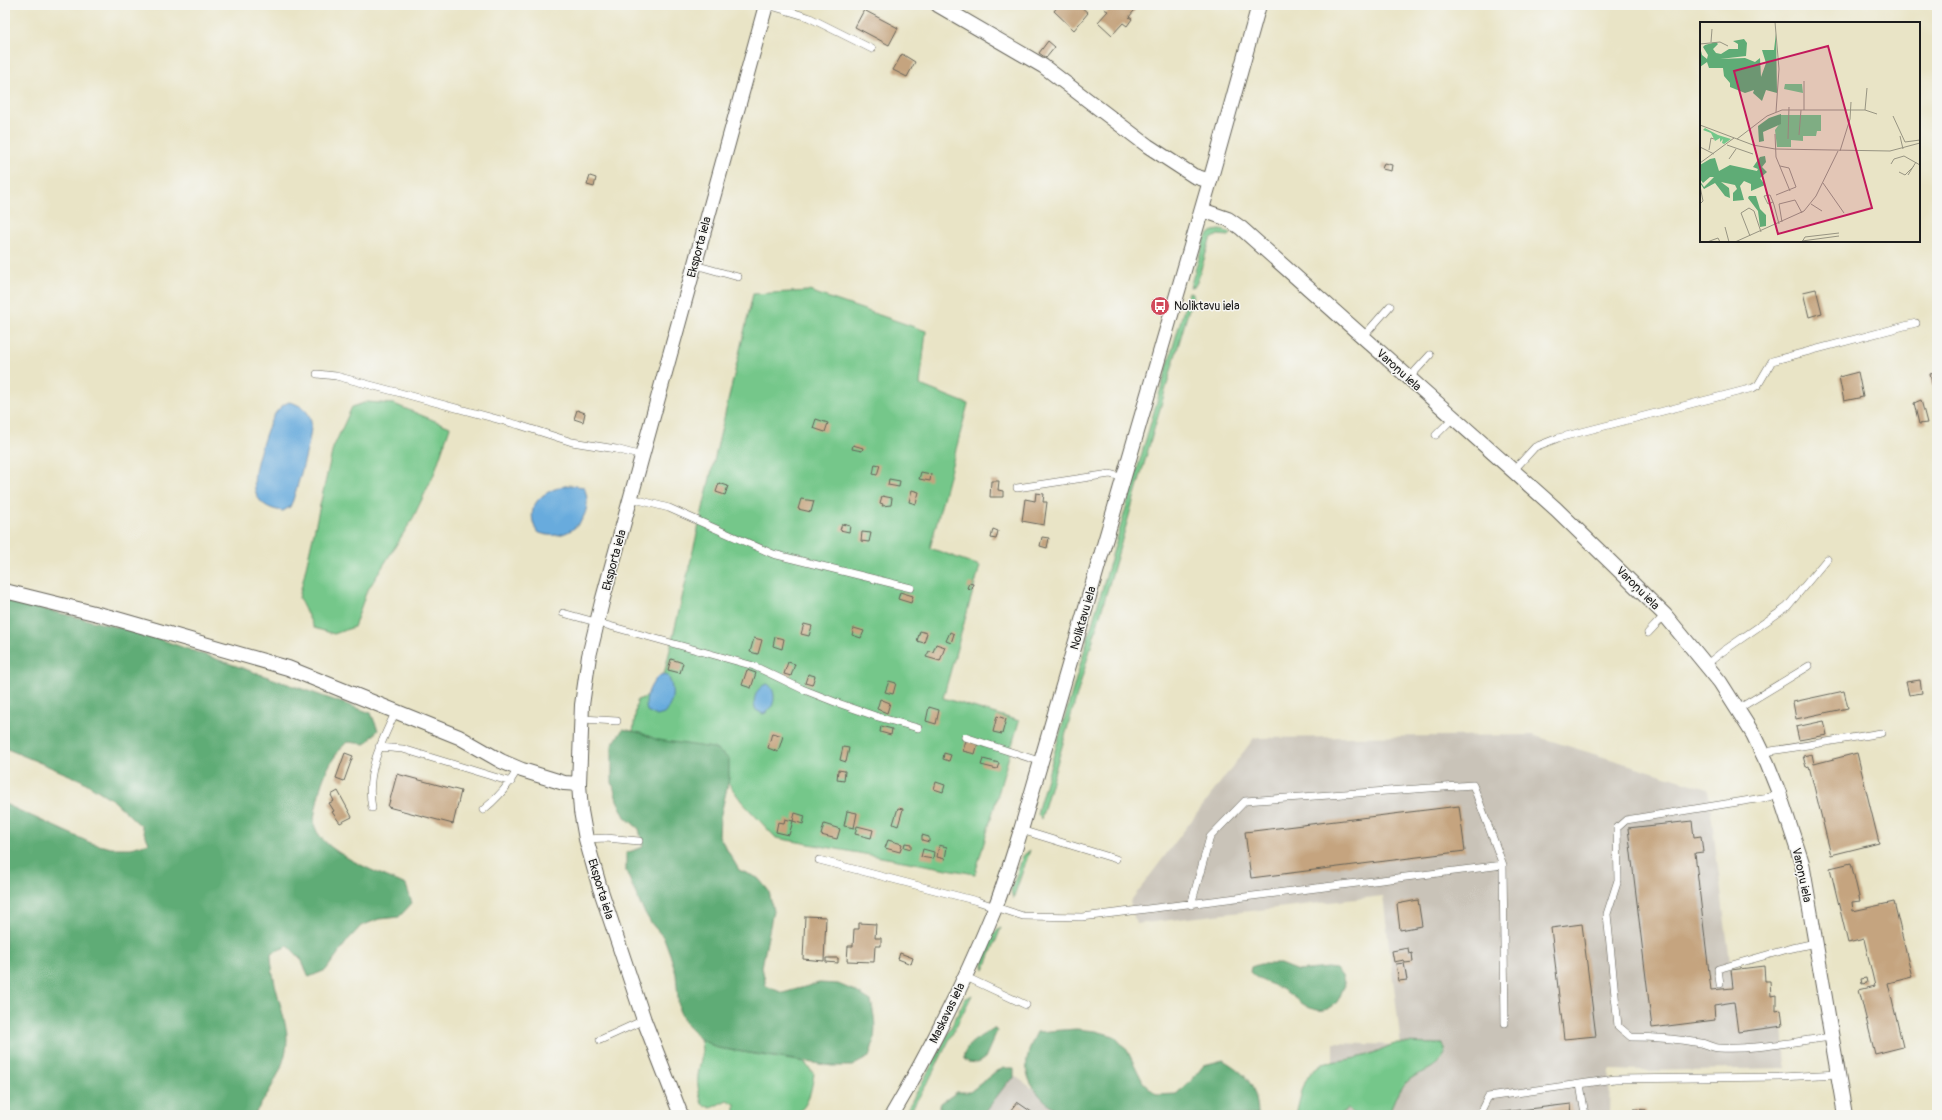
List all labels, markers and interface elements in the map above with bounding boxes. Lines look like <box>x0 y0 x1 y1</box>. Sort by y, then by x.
inset map <box>1700 22 1920 242</box>
street label: Eksporta iela <box>684 215 715 279</box>
bus stop icon: Noliktavu iela <box>1149 295 1171 317</box>
place label: Noliktavu iela <box>1174 299 1240 314</box>
street label: Varoņu iela <box>1373 346 1425 395</box>
street label: Eksporta iela <box>599 528 630 592</box>
street label: Varoņu iela <box>1613 563 1663 614</box>
street label: Noliktavu iela <box>1067 584 1100 652</box>
street label: Varoņu iela <box>1788 846 1815 904</box>
street label: Eksporta iela <box>584 857 617 922</box>
street label: Maskavas iela <box>926 980 969 1046</box>

